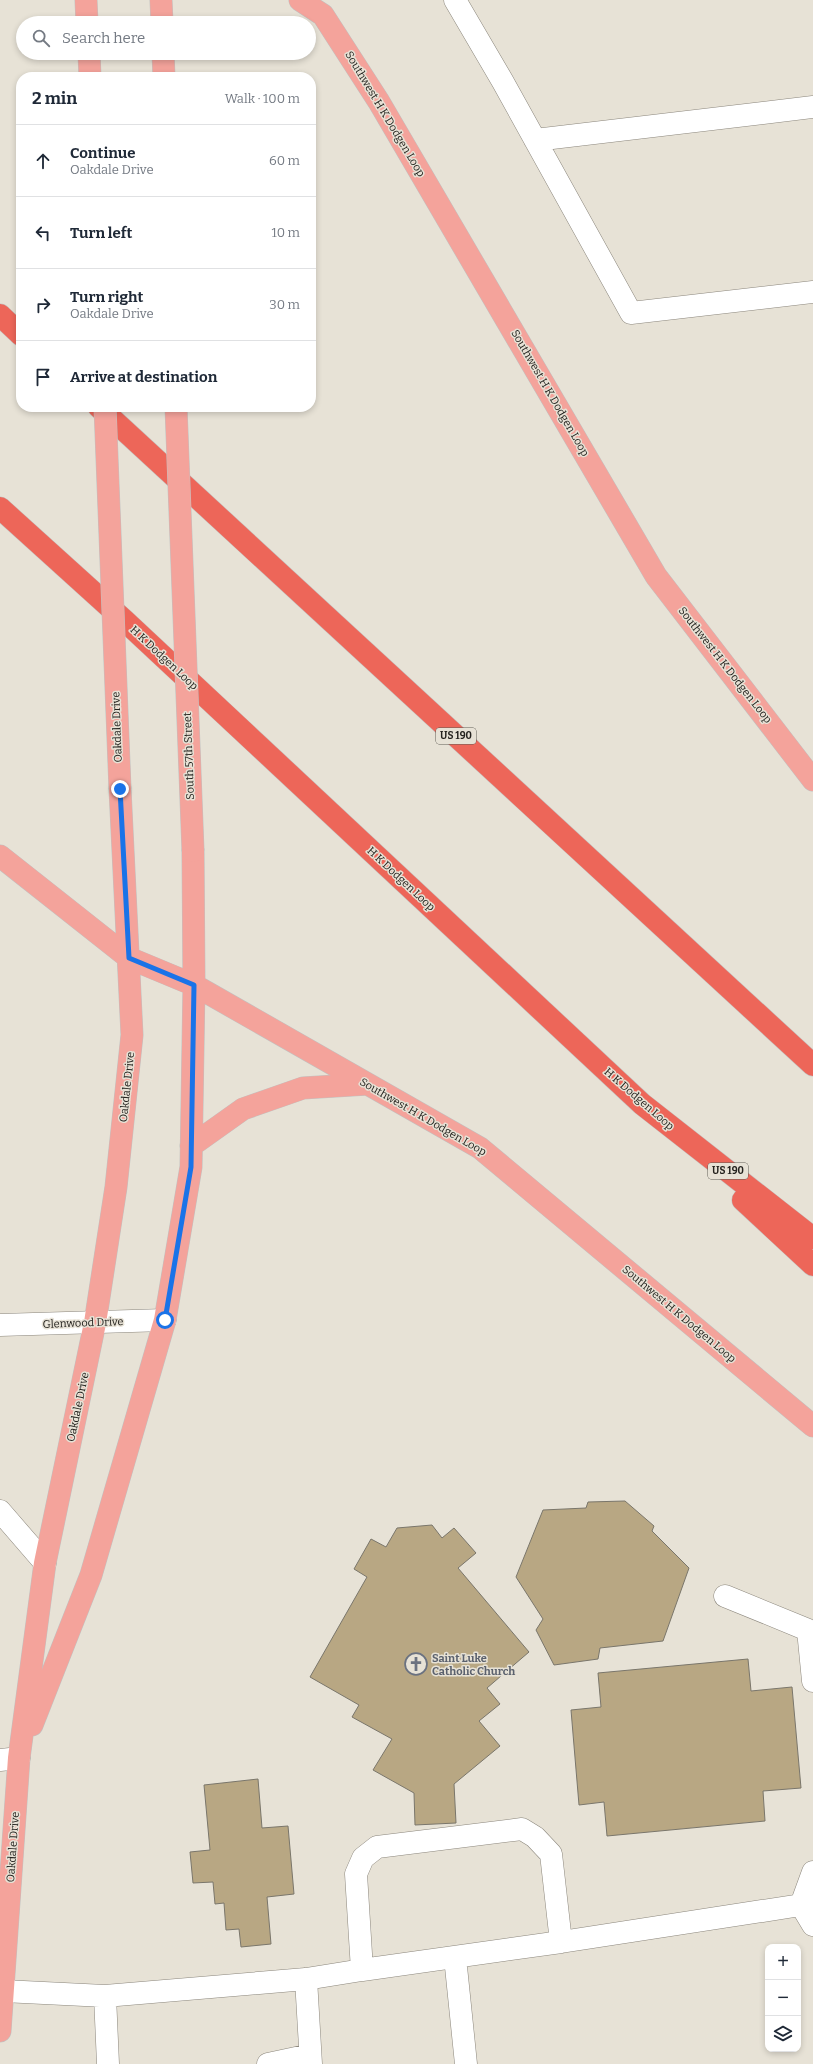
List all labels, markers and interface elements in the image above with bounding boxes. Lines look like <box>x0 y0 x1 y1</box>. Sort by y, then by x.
search box <box>16 16 316 60</box>
icon: search <box>30 27 52 49</box>
text: Search here <box>62 29 145 47</box>
street label: Southwest H K Dodgen Loop <box>342 49 428 179</box>
text: 2 min <box>32 88 77 109</box>
text: Walk · 100 m <box>225 91 300 106</box>
text: Continue <box>70 144 136 162</box>
icon: ahead <box>32 150 54 172</box>
text: 60 m <box>269 153 300 168</box>
text: Oakdale Drive <box>70 162 154 177</box>
icon: left <box>32 222 54 244</box>
text: Turn left <box>70 224 132 242</box>
text: 10 m <box>271 225 300 240</box>
text: Turn right <box>70 288 143 306</box>
icon: right <box>32 294 54 316</box>
text: 30 m <box>269 297 300 312</box>
text: Oakdale Drive <box>70 306 154 321</box>
street label: Southwest H K Dodgen Loop <box>508 327 592 459</box>
icon: arrive <box>32 366 54 388</box>
text: Arrive at destination <box>70 368 217 386</box>
street label: Southwest H K Dodgen Loop <box>676 604 775 726</box>
street label: H K Dodgen Loop <box>127 623 201 693</box>
street label: Oakdale Drive <box>109 691 125 763</box>
street label: South 57th Street <box>181 712 197 800</box>
road number: US 190 <box>436 728 476 744</box>
route end <box>111 780 129 798</box>
street label: H K Dodgen Loop <box>364 844 438 914</box>
street label: Oakdale Drive <box>117 1051 137 1123</box>
street label: H K Dodgen Loop <box>602 1065 677 1133</box>
street label: Southwest H K Dodgen Loop <box>357 1075 489 1159</box>
road number: US 190 <box>708 1163 748 1179</box>
street label: Southwest H K Dodgen Loop <box>620 1263 739 1366</box>
route start <box>156 1311 174 1329</box>
street label: Glenwood Drive <box>42 1315 124 1331</box>
street label: Oakdale Drive <box>64 1371 92 1443</box>
church icon: Saint Luke Catholic Church <box>403 1651 429 1677</box>
place label: Saint Luke Catholic Church <box>432 1652 515 1678</box>
street label: Oakdale Drive <box>4 1811 22 1883</box>
map controls <box>765 1944 801 2052</box>
button: + <box>765 1944 801 1980</box>
button: − <box>765 1980 801 2016</box>
button: layers <box>765 2016 801 2052</box>

